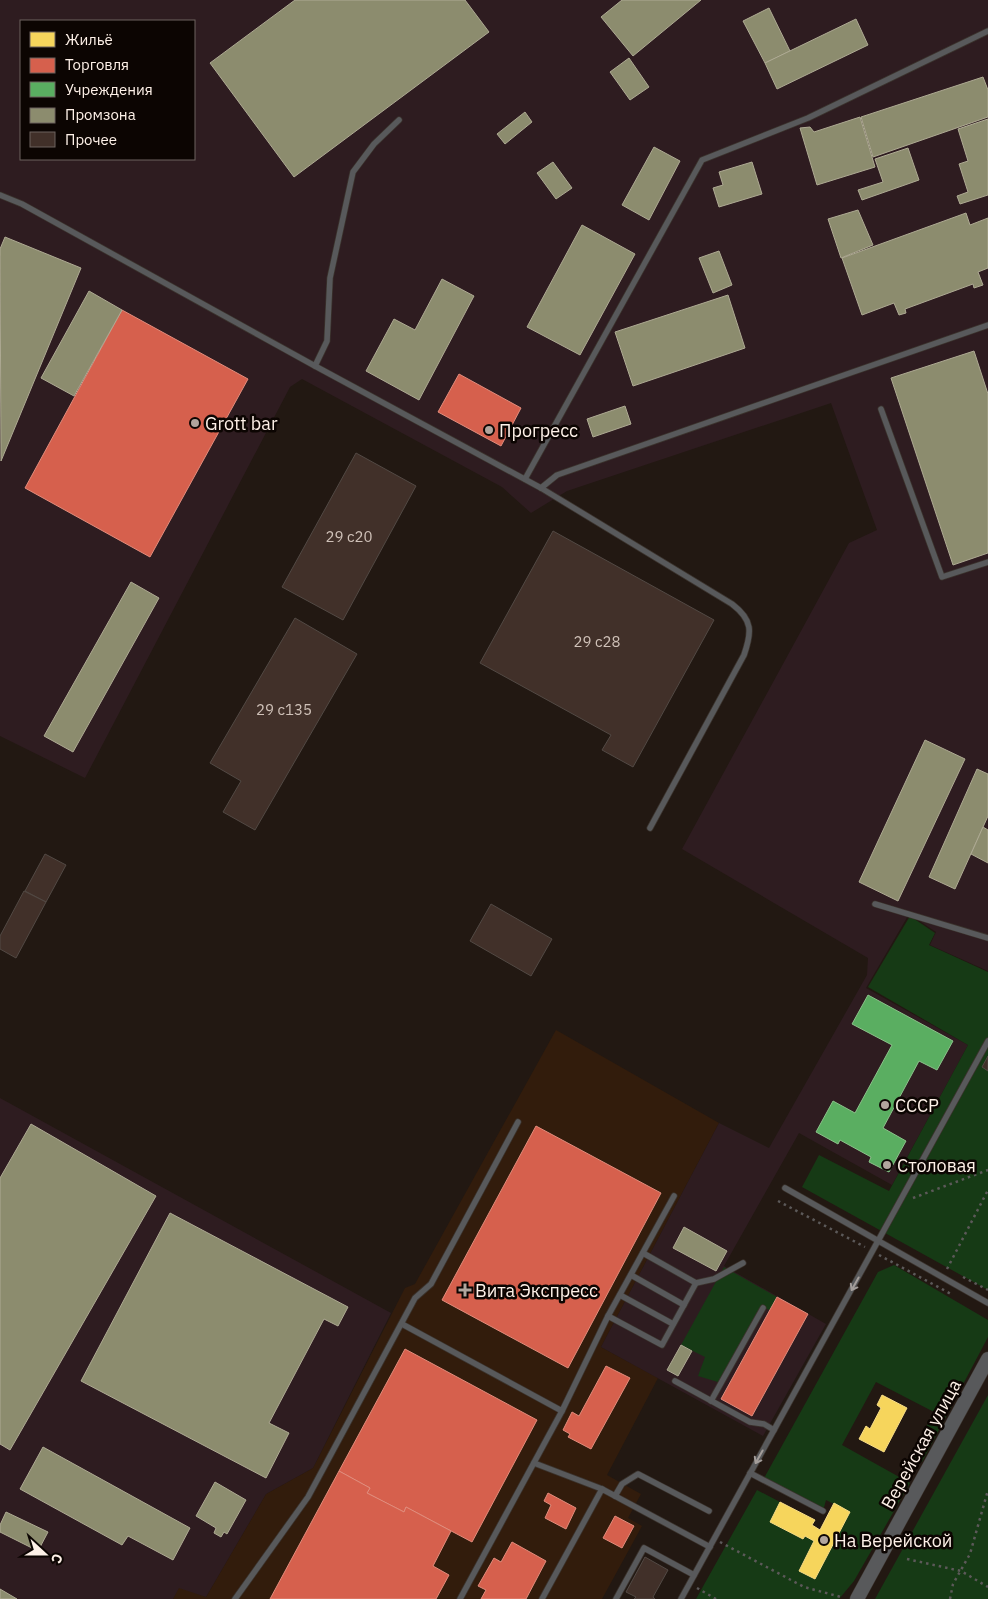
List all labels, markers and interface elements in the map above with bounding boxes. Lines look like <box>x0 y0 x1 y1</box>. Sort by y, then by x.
legend <box>20 20 195 160</box>
text: Жильё <box>65 30 113 49</box>
text: Торговля <box>65 55 129 74</box>
text: Учреждения <box>65 80 153 99</box>
text: Промзона <box>65 105 136 124</box>
text: Прочее <box>65 130 117 149</box>
place label: Grott bar <box>205 412 278 435</box>
marker: Grott bar <box>189 417 201 429</box>
place label: Прогресс <box>499 419 578 442</box>
marker: Прогресс <box>483 424 495 436</box>
house number: 29 с20 <box>325 527 373 546</box>
house number: 29 с28 <box>573 632 621 651</box>
house number: 29 с135 <box>256 700 312 719</box>
place label: СССР <box>895 1094 939 1117</box>
marker: СССР <box>879 1099 891 1111</box>
place label: Столовая <box>897 1154 976 1177</box>
marker: Столовая <box>881 1159 893 1171</box>
one-way arrow <box>850 1277 860 1292</box>
place label: Вита Экспресс <box>475 1279 598 1302</box>
marker: Вита Экспресс <box>459 1284 471 1296</box>
street label: Верейская улица <box>876 1375 966 1513</box>
one-way arrow <box>754 1449 763 1464</box>
north arrow <box>20 1529 70 1579</box>
place label: На Верейской <box>834 1529 952 1552</box>
marker: На Верейской <box>818 1534 830 1546</box>
text: С <box>47 1551 67 1566</box>

